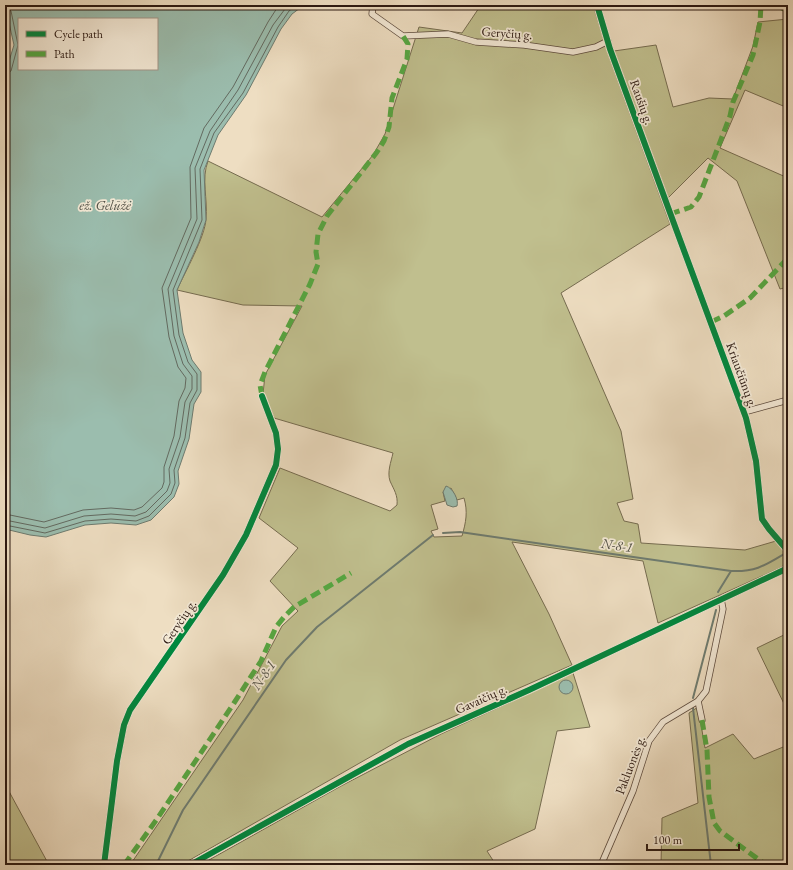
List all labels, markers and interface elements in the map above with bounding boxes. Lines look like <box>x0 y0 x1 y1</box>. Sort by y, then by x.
legend <box>18 18 158 70</box>
street label: Geryčių g. <box>481 23 533 43</box>
text: Cycle path <box>54 26 103 42</box>
text: Path <box>54 46 75 62</box>
street label: Raušių g. <box>626 77 658 127</box>
water label: ež. Gelūžė <box>79 196 132 214</box>
street label: Kriaučiūnų g. <box>722 340 762 410</box>
water label: N-8-1 <box>599 534 634 556</box>
street label: Geryčių g. <box>158 596 200 648</box>
water label: N-8-1 <box>246 657 279 694</box>
street label: Gavaičių g. <box>452 680 510 718</box>
street label: Pakluonės g. <box>611 733 649 797</box>
scale bar <box>647 826 739 852</box>
text: 100 m <box>653 832 683 848</box>

